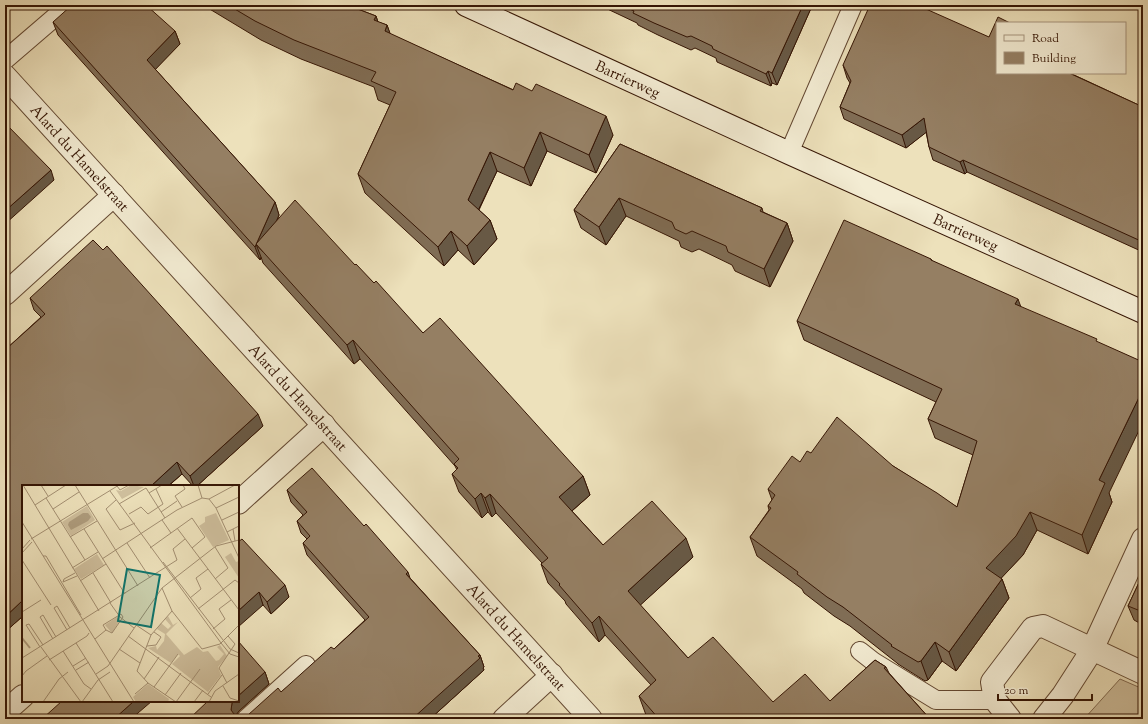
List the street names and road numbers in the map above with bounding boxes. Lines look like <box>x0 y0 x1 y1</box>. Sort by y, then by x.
street label: Barrierweg <box>591 57 663 105</box>
street label: Alard du Hamelstraat <box>24 101 133 217</box>
street label: Barrierweg <box>929 210 1001 258</box>
street label: Alard du Hamelstraat <box>243 340 351 457</box>
street label: Alard du Hamelstraat <box>461 580 569 696</box>

